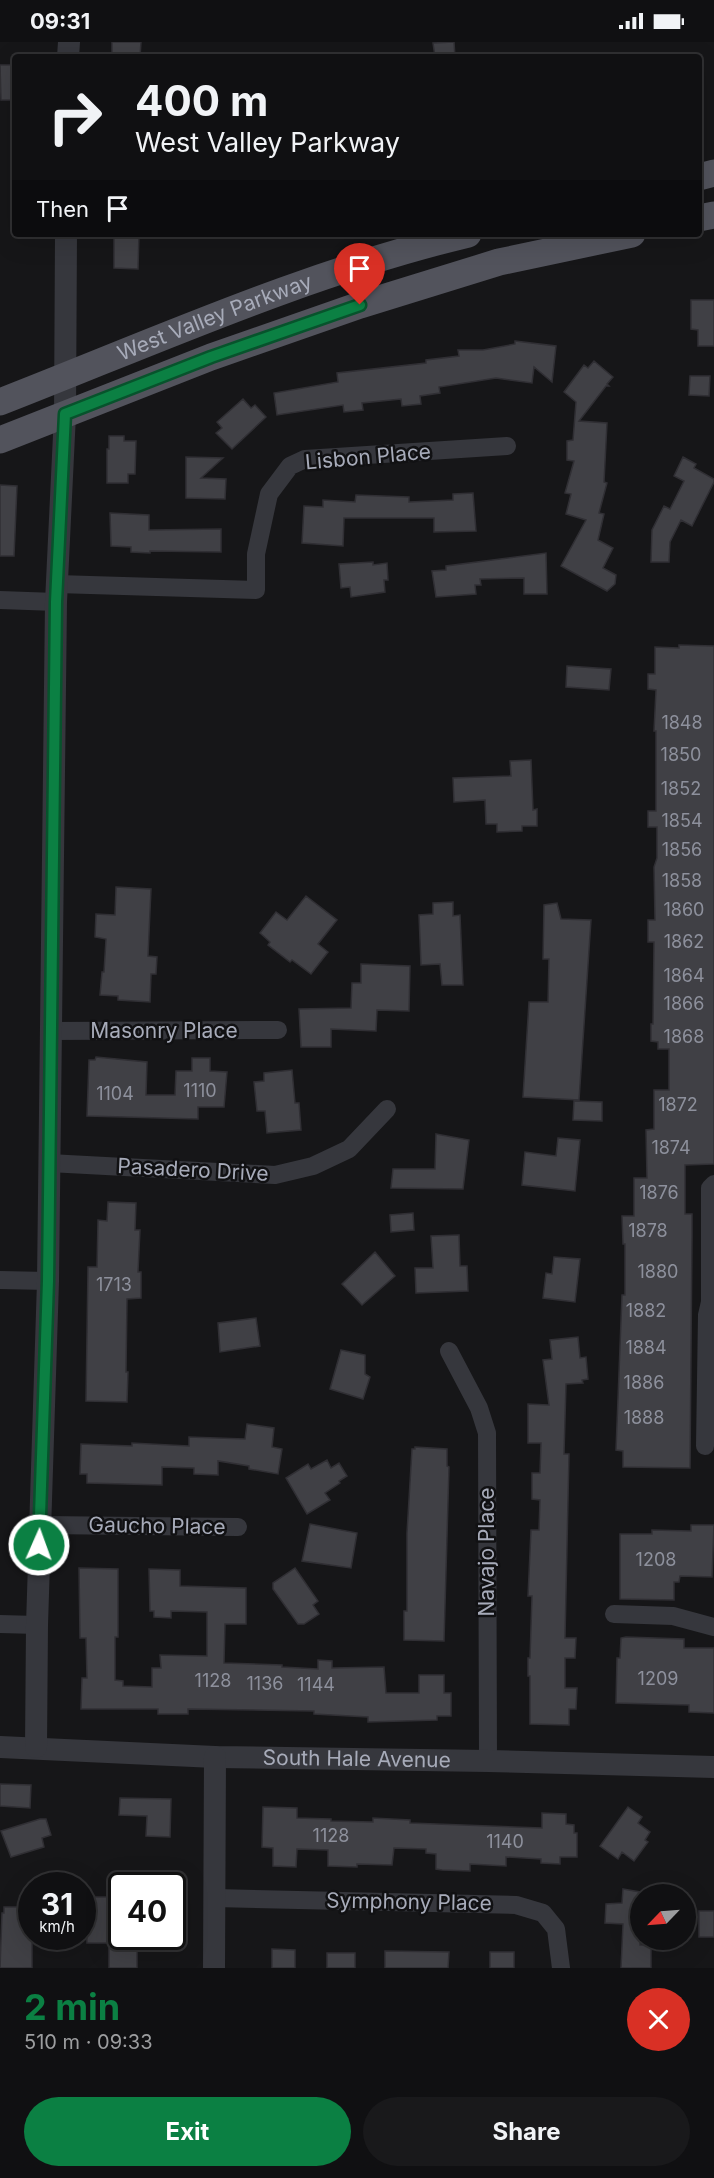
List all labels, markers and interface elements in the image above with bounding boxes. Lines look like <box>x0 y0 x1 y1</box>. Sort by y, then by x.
text: 09:31 <box>30 8 90 34</box>
text: 400 m <box>135 75 268 126</box>
icon: right <box>36 78 114 156</box>
text: West Valley Parkway <box>135 126 400 159</box>
icon: arrive <box>101 192 134 225</box>
text: Then <box>36 196 89 222</box>
pin <box>334 243 385 305</box>
icon: arrive <box>343 252 376 285</box>
street label: West Valley Parkway <box>114 268 315 366</box>
street label: Lisbon Place <box>304 439 432 474</box>
house number: 1848 <box>661 712 703 733</box>
house number: 1850 <box>661 744 701 765</box>
house number: 1852 <box>661 778 701 799</box>
house number: 1854 <box>661 810 703 831</box>
house number: 1856 <box>662 839 702 860</box>
house number: 1858 <box>662 870 702 891</box>
house number: 1860 <box>664 899 704 920</box>
house number: 1862 <box>664 931 704 952</box>
house number: 1864 <box>663 965 705 986</box>
house number: 1866 <box>664 993 704 1014</box>
street label: Masonry Place <box>90 1018 238 1043</box>
house number: 1868 <box>664 1026 704 1047</box>
house number: 1110 <box>183 1080 217 1101</box>
house number: 1104 <box>96 1083 134 1104</box>
house number: 1872 <box>658 1094 698 1115</box>
house number: 1874 <box>651 1137 691 1158</box>
street label: Pasadero Drive <box>117 1153 269 1186</box>
house number: 1876 <box>639 1182 679 1203</box>
house number: 1878 <box>628 1220 668 1241</box>
house number: 1880 <box>638 1261 678 1282</box>
house number: 1713 <box>96 1274 132 1295</box>
house number: 1882 <box>626 1300 666 1321</box>
house number: 1884 <box>625 1337 667 1358</box>
house number: 1886 <box>624 1372 664 1393</box>
house number: 1888 <box>624 1407 664 1428</box>
street label: Navajo Place <box>474 1488 499 1616</box>
street label: Gaucho Place <box>88 1512 226 1539</box>
position arrow <box>7 1513 71 1577</box>
house number: 1208 <box>636 1549 676 1570</box>
house number: 1209 <box>638 1668 678 1689</box>
house number: 1128 <box>195 1670 231 1691</box>
house number: 1136 <box>247 1673 283 1694</box>
house number: 1144 <box>297 1674 335 1695</box>
street label: South Hale Avenue <box>262 1745 451 1772</box>
house number: 1128 <box>313 1825 349 1846</box>
house number: 1140 <box>486 1831 524 1852</box>
speed limit sign: 40 <box>108 1872 186 1950</box>
north arrow <box>630 1884 696 1950</box>
map controls <box>630 1884 696 1950</box>
text: 31 <box>41 1886 73 1922</box>
street label: Symphony Place <box>326 1888 492 1915</box>
text: km/h <box>39 1917 75 1936</box>
text: 2 min <box>24 1985 120 2029</box>
button: close <box>627 1988 690 2051</box>
text: 510 m · 09:33 <box>24 2030 153 2054</box>
button: Exit <box>24 2097 351 2166</box>
button: Share <box>363 2097 690 2166</box>

